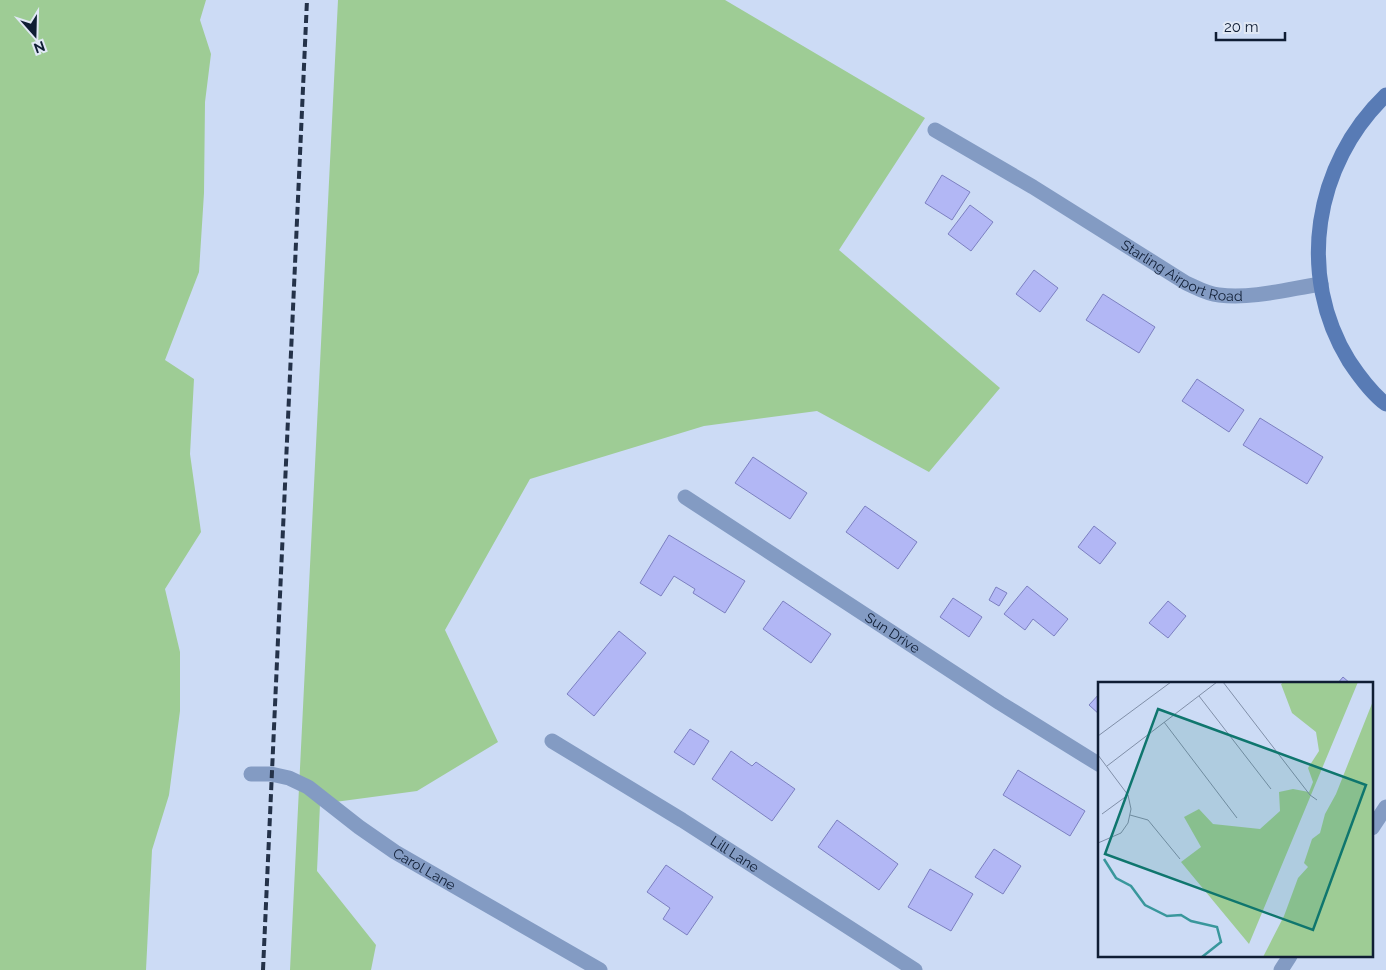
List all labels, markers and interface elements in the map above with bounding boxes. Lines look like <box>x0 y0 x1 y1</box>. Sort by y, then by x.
north arrow <box>10 10 60 60</box>
scale bar <box>1216 10 1285 42</box>
text: 20 m <box>1224 18 1259 36</box>
text: N <box>32 38 47 57</box>
street label: Starling Airport Road <box>1118 236 1243 304</box>
street label: Sun Drive <box>862 609 923 656</box>
inset map <box>1098 682 1374 958</box>
street label: Lill Lane <box>708 833 762 875</box>
street label: Carol Lane <box>390 845 458 893</box>

